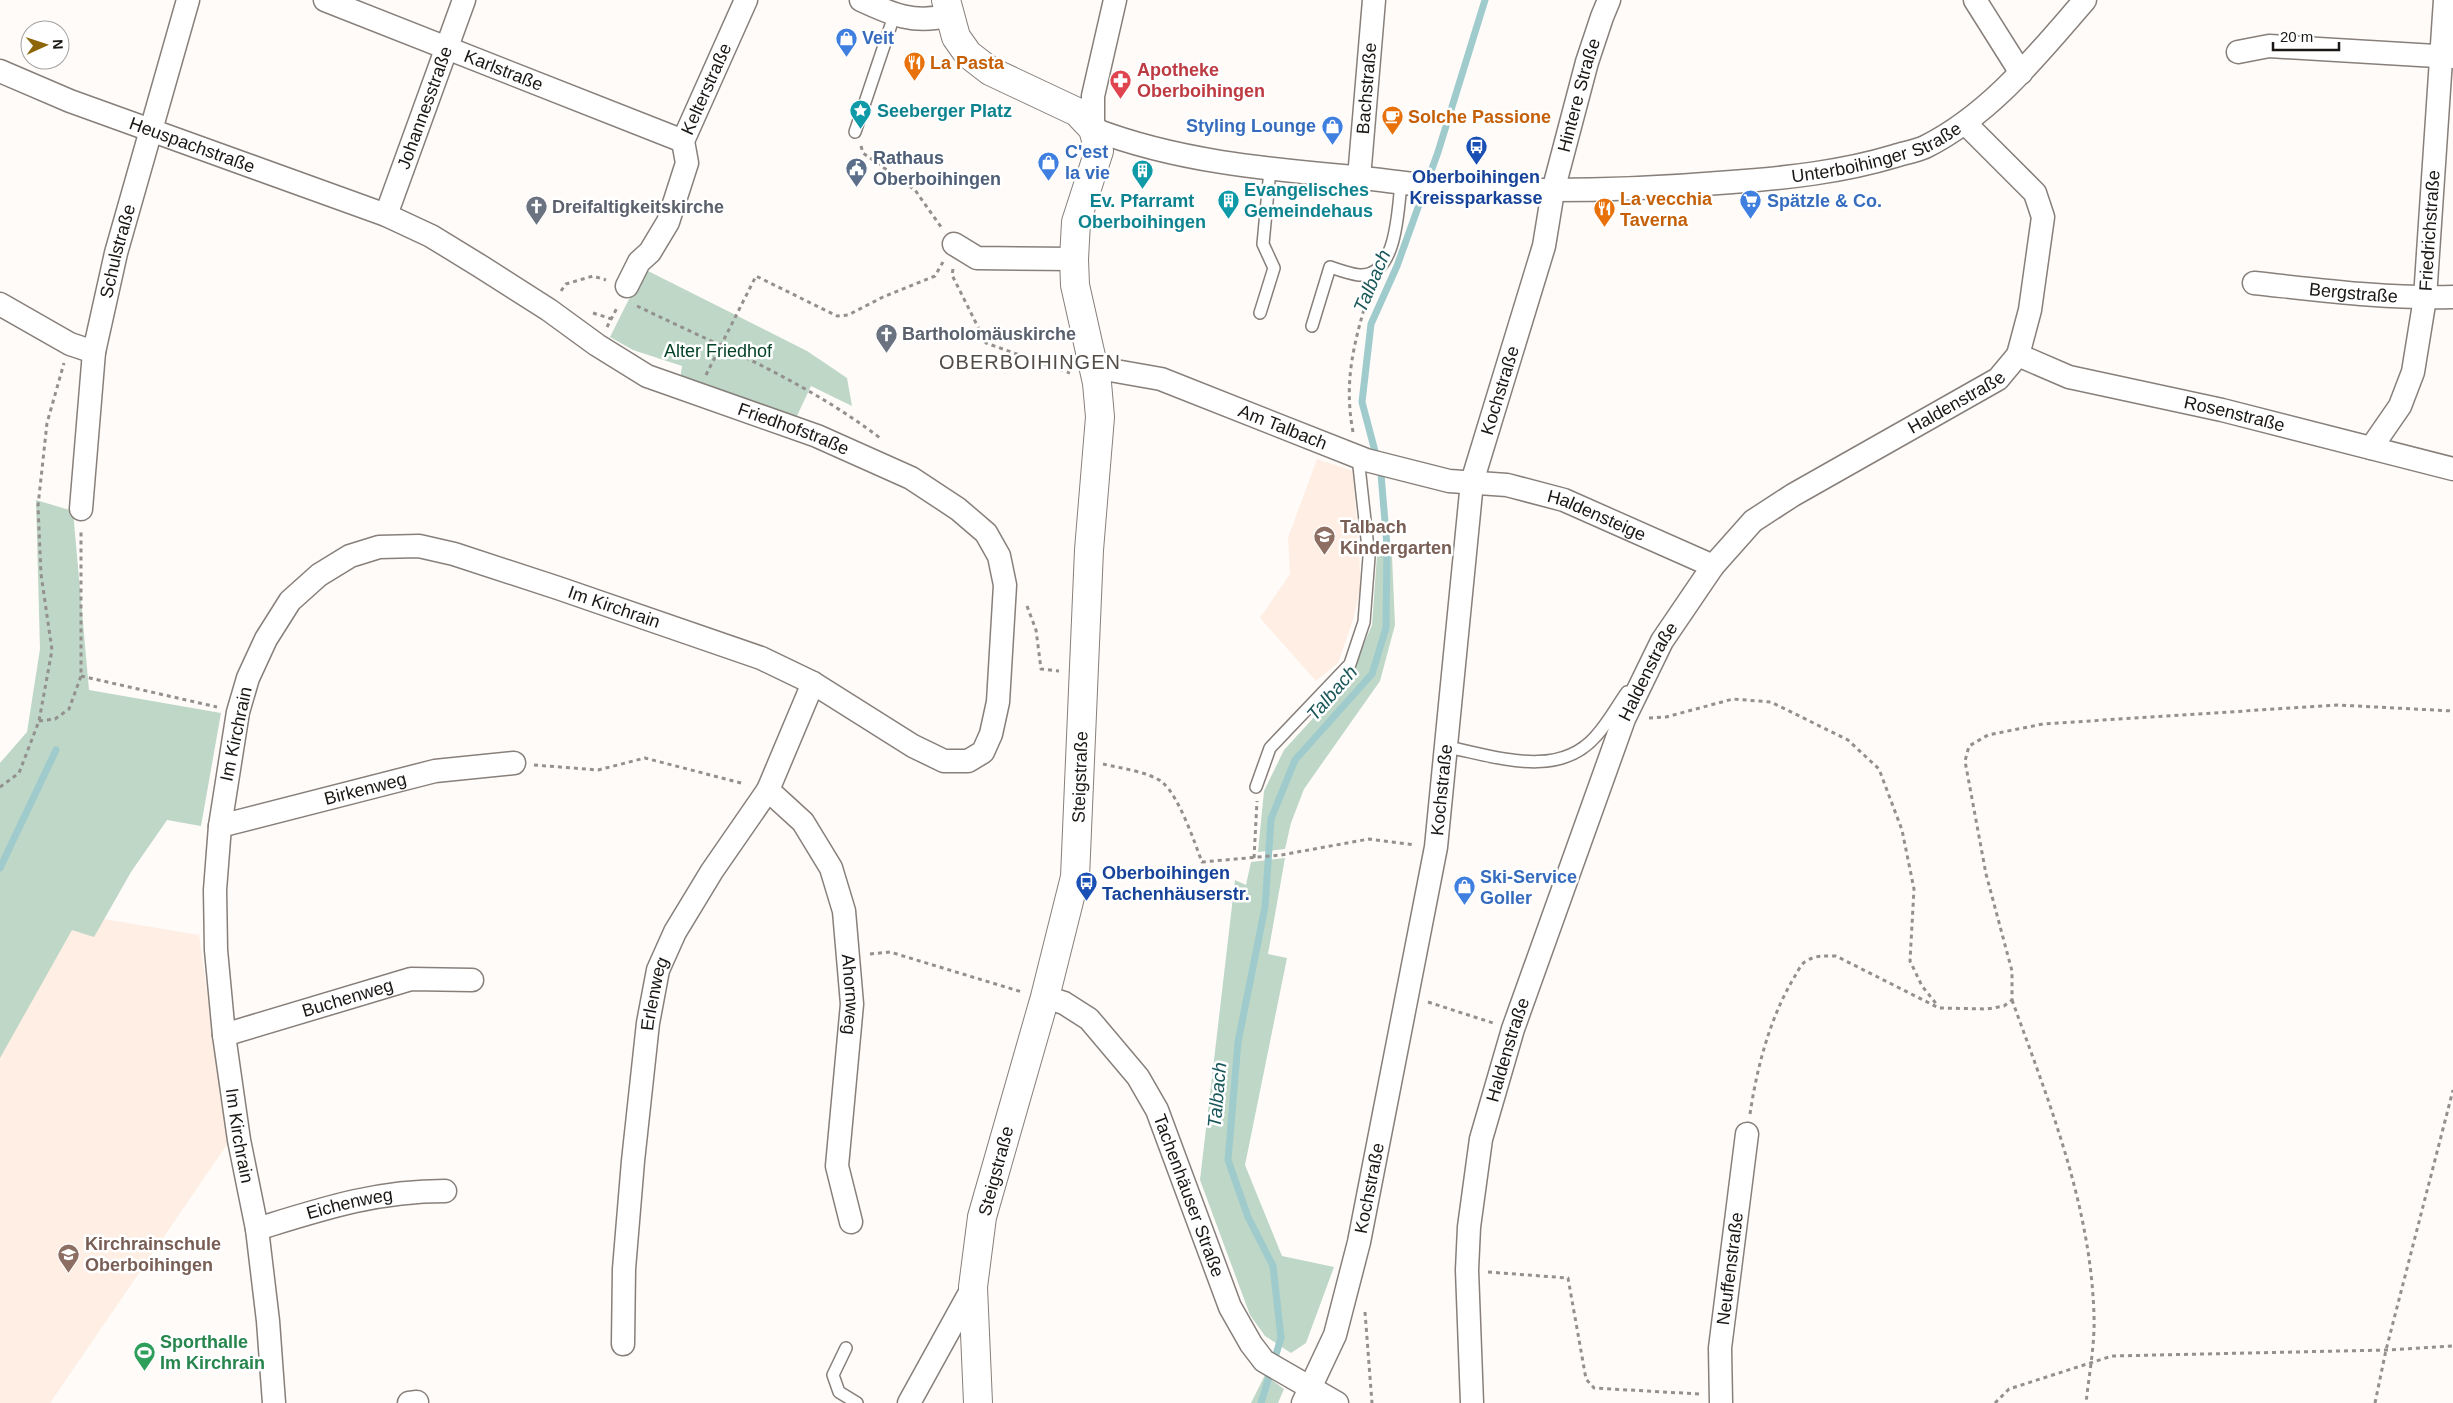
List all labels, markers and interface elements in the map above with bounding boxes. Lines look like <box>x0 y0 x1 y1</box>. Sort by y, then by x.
north arrow <box>20 20 70 70</box>
scale bar <box>2273 20 2339 52</box>
shop icon: Veit <box>834 26 858 57</box>
place label: Veit <box>862 28 894 48</box>
text: 20 m <box>2280 28 2313 45</box>
street label: Hintere Straße <box>1554 36 1604 154</box>
text: N <box>50 39 66 50</box>
street label: Kelterstraße <box>677 40 735 138</box>
street label: Bachstraße <box>1353 42 1380 135</box>
street label: Johannesstraße <box>393 44 456 172</box>
street label: Karlstraße <box>461 46 546 95</box>
restaurant icon: La Pasta <box>902 51 926 82</box>
place label: La Pasta <box>930 53 1005 73</box>
place label: Apotheke Oberboihingen <box>1137 60 1265 101</box>
pharmacy icon: Apotheke Oberboihingen <box>1109 68 1133 99</box>
place icon: Seeberger Platz <box>849 99 873 130</box>
place label: Seeberger Platz <box>877 101 1012 121</box>
cafe icon: Solche Passione <box>1380 105 1404 136</box>
place label: Solche Passione <box>1408 107 1551 127</box>
street label: Heuspachstraße <box>127 113 258 177</box>
shop icon: Styling Lounge <box>1320 114 1344 145</box>
place label: Styling Lounge <box>1186 116 1316 136</box>
street label: Unterboihinger Straße <box>1790 118 1965 186</box>
bus stop icon: Oberboihingen Kreissparkasse <box>1464 135 1488 166</box>
place label: C'est la vie <box>1065 142 1110 183</box>
place label: Rathaus Oberboihingen <box>873 148 1001 189</box>
shop icon: C'est la vie <box>1037 150 1061 181</box>
public building icon: Rathaus Oberboihingen <box>845 156 869 187</box>
building icon: Ev. Pfarramt Oberboihingen <box>1130 159 1154 190</box>
place label: Oberboihingen Kreissparkasse <box>1409 167 1543 208</box>
street label: Friedrichstraße <box>2415 169 2444 292</box>
place label: Evangelisches Gemeindehaus <box>1244 180 1373 221</box>
building icon: Evangelisches Gemeindehaus <box>1216 188 1240 219</box>
place label: La vecchia Taverna <box>1620 189 1713 230</box>
supermarket icon: Spätzle & Co. <box>1739 189 1763 220</box>
place label: Ev. Pfarramt Oberboihingen <box>1078 191 1206 232</box>
place label: Spätzle & Co. <box>1767 191 1882 211</box>
church icon: Dreifaltigkeitskirche <box>524 195 548 226</box>
place label: Dreifaltigkeitskirche <box>552 197 724 217</box>
restaurant icon: La vecchia Taverna <box>1592 197 1616 228</box>
street label: Schulstraße <box>96 202 139 300</box>
water label: Talbach <box>1349 247 1395 315</box>
street label: Bergstraße <box>2308 279 2398 306</box>
church icon: Bartholomäuskirche <box>874 322 898 353</box>
place label: Bartholomäuskirche <box>902 324 1076 344</box>
park label: Alter Friedhof <box>664 341 773 361</box>
street label: Kochstraße <box>1477 344 1523 438</box>
district label: OBERBOIHINGEN <box>939 351 1121 373</box>
street label: Haldenstraße <box>1905 368 2010 438</box>
street label: Rosenstraße <box>2182 392 2287 436</box>
street label: Friedhofstraße <box>735 399 852 459</box>
street label: Am Talbach <box>1236 401 1330 454</box>
street label: Haldensteige <box>1545 486 1649 545</box>
place label: Talbach Kindergarten <box>1340 517 1452 558</box>
school or university icon: Talbach Kindergarten <box>1312 525 1336 556</box>
street label: Im Kirchrain <box>565 582 663 632</box>
street label: Haldenstraße <box>1615 618 1682 724</box>
water label: Talbach <box>1302 661 1362 725</box>
street label: Im Kirchrain <box>216 685 256 783</box>
street label: Steigstraße <box>1068 731 1092 823</box>
street label: Kochstraße <box>1427 743 1456 837</box>
street label: Birkenweg <box>322 769 409 809</box>
place label: Oberboihingen Tachenhäuserstr. <box>1102 863 1250 904</box>
place label: Ski-Service Goller <box>1480 867 1577 908</box>
bus stop icon: Oberboihingen Tachenhäuserstr. <box>1074 871 1098 902</box>
shop icon: Ski-Service Goller <box>1452 875 1476 906</box>
street label: Ahornweg <box>838 953 862 1036</box>
street label: Erlenweg <box>637 954 673 1032</box>
street label: Buchenweg <box>300 975 396 1021</box>
street label: Haldenstraße <box>1482 995 1533 1104</box>
water label: Talbach <box>1204 1061 1230 1129</box>
street label: Im Kirchrain <box>222 1087 257 1185</box>
street label: Tachenhäuser Straße <box>1149 1111 1228 1280</box>
street label: Steigstraße <box>974 1124 1018 1218</box>
street label: Kochstraße <box>1351 1141 1388 1235</box>
street label: Eichenweg <box>304 1185 394 1223</box>
street label: Neuffenstraße <box>1713 1211 1747 1326</box>
place label: Kirchrainschule Oberboihingen <box>85 1234 221 1275</box>
school or university icon: Kirchrainschule Oberboihingen <box>57 1242 81 1273</box>
place label: Sporthalle Im Kirchrain <box>160 1332 265 1373</box>
sports icon: Sporthalle Im Kirchrain <box>132 1340 156 1371</box>

